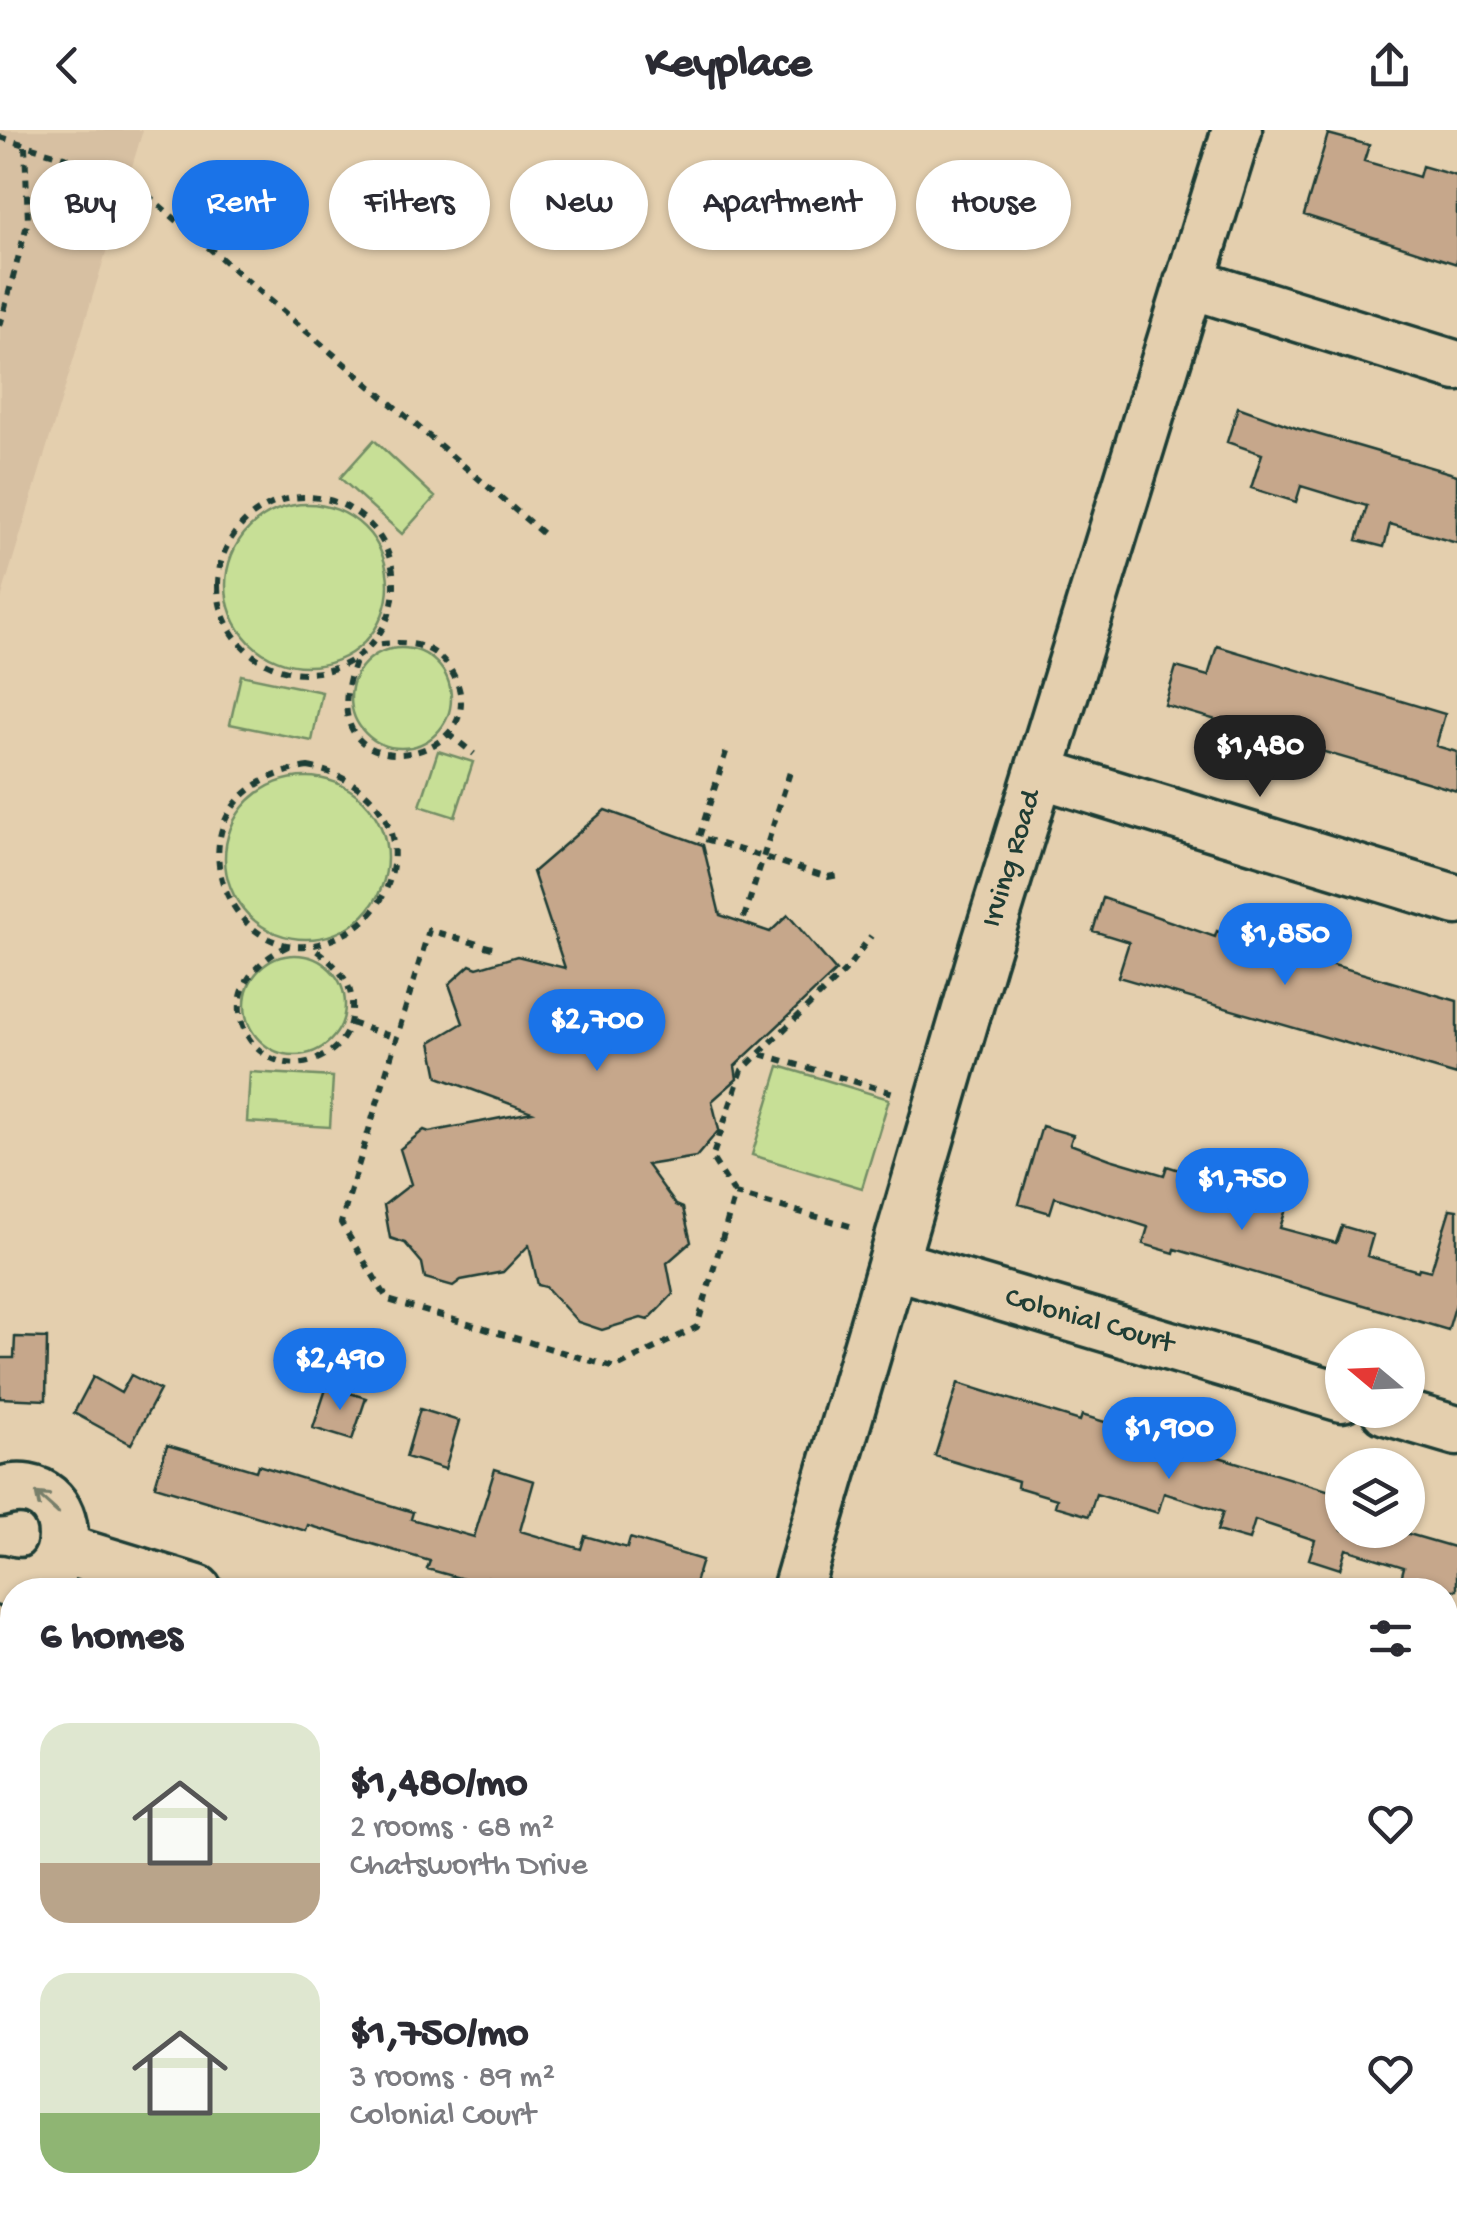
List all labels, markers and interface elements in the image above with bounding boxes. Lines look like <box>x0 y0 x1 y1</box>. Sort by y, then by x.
icon: back <box>40 38 95 93</box>
icon: share <box>1362 38 1417 93</box>
text: Keyplace <box>646 39 811 92</box>
chip: Buy <box>30 160 152 250</box>
chip: Rent <box>172 160 309 250</box>
chip: Filters <box>329 160 490 250</box>
chip: New <box>510 160 648 250</box>
chip: Apartment <box>668 160 896 250</box>
chip: House <box>916 160 1071 250</box>
pin: $1,480 <box>1179 715 1341 800</box>
text: $1,480 <box>1216 728 1304 766</box>
street label: Irving Road <box>976 784 1051 932</box>
pin: $1,850 <box>1204 903 1366 988</box>
text: $1,850 <box>1240 916 1330 954</box>
pin: $2,700 <box>516 989 678 1074</box>
text: $2,700 <box>550 1002 644 1040</box>
pin: $1,750 <box>1161 1148 1323 1233</box>
text: $1,750 <box>1198 1161 1286 1199</box>
street label: Colonial Court <box>1001 1281 1180 1364</box>
pin: $2,490 <box>259 1328 421 1413</box>
north arrow <box>1325 1328 1425 1428</box>
map controls <box>1325 1328 1425 1548</box>
text: $2,490 <box>295 1341 385 1379</box>
pin: $1,900 <box>1088 1397 1250 1482</box>
text: $1,900 <box>1124 1410 1214 1448</box>
button: layers <box>1325 1448 1425 1548</box>
one-way arrow <box>34 1492 60 1516</box>
icon: filters <box>1363 1611 1418 1666</box>
text: 6 homes <box>40 1614 183 1663</box>
text: $1,480/mo <box>350 1761 527 1810</box>
icon: home <box>120 1763 240 1883</box>
icon: heart <box>1363 1796 1418 1851</box>
text: 2 rooms · 68 m² <box>350 1810 554 1848</box>
text: Chatsworth Drive <box>350 1848 587 1886</box>
text: $1,750/mo <box>350 2011 529 2060</box>
icon: home <box>120 2013 240 2133</box>
icon: heart <box>1363 2046 1418 2101</box>
text: 3 rooms · 89 m² <box>350 2060 555 2098</box>
text: Colonial Court <box>350 2098 536 2136</box>

